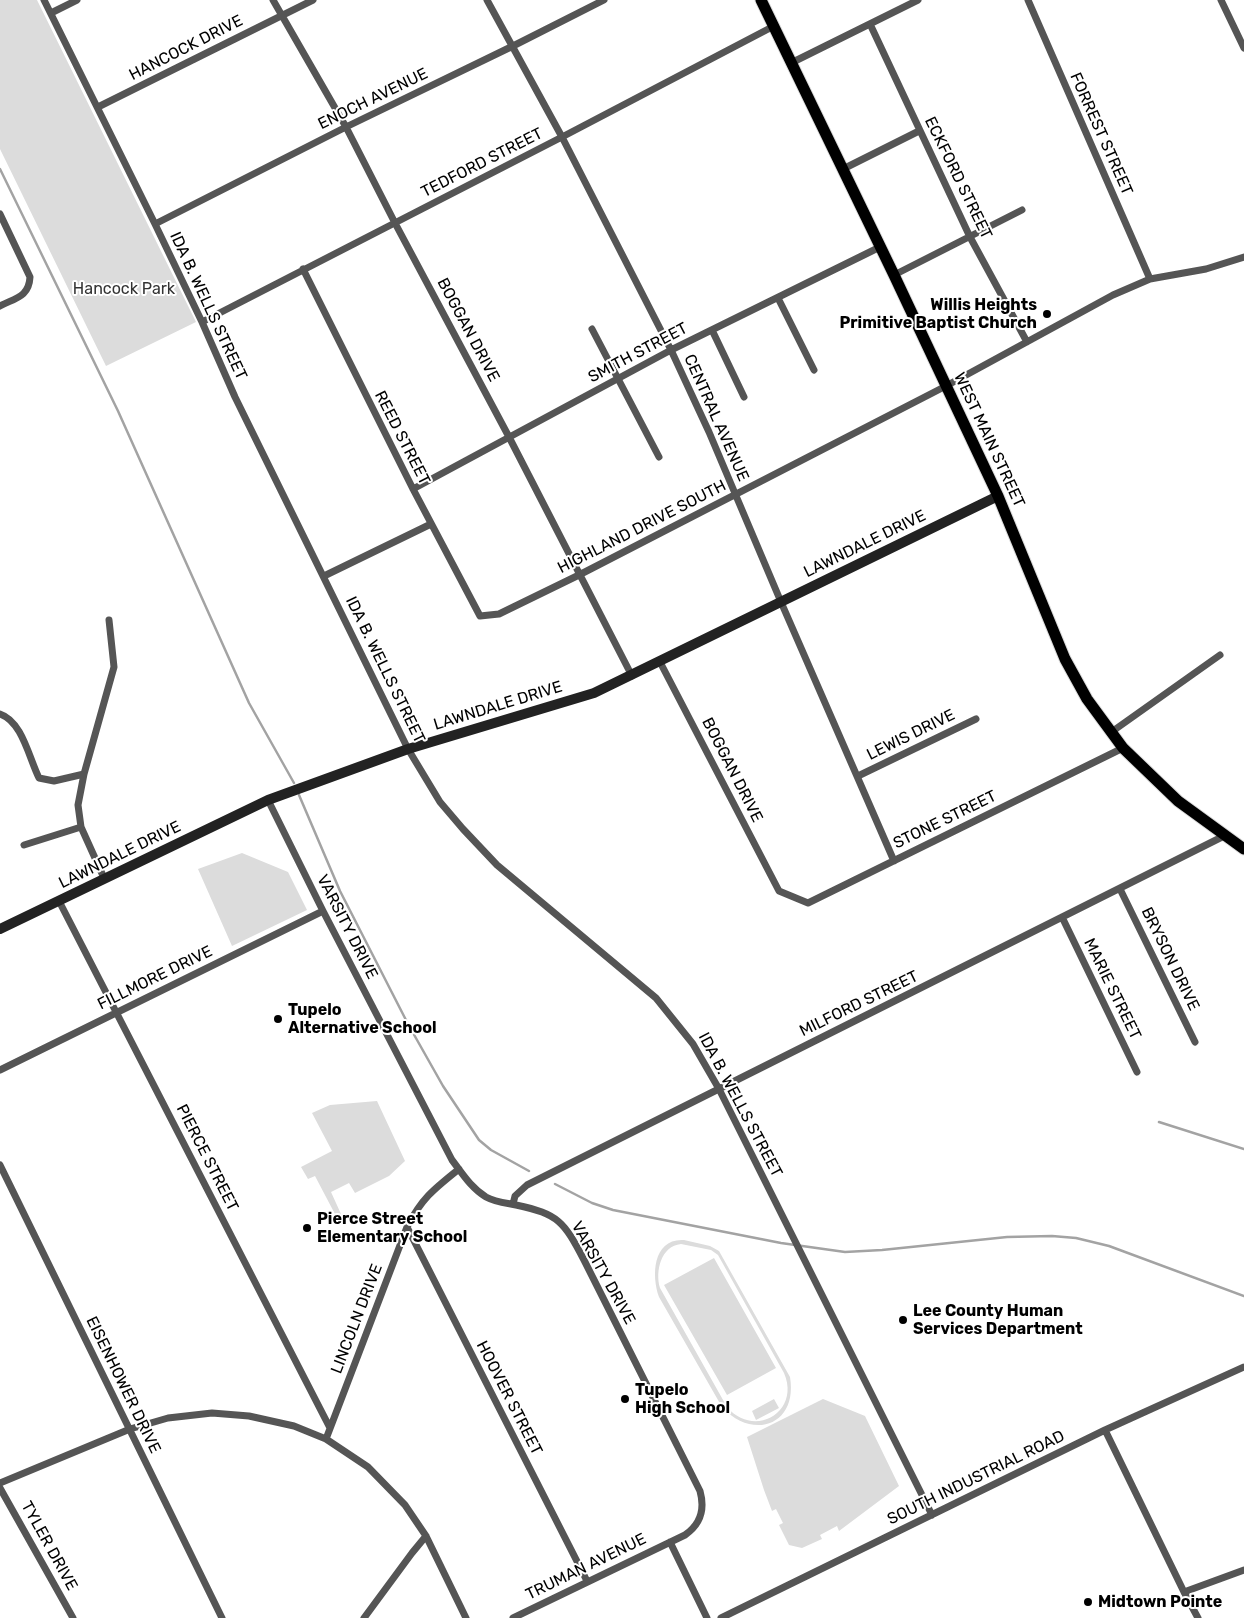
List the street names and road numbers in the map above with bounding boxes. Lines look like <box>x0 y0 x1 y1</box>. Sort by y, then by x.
street label: HANCOCK DRIVE <box>126 11 246 85</box>
street label: ENOCH AVENUE <box>315 64 431 134</box>
street label: FORREST STREET <box>1065 70 1137 198</box>
street label: ECKFORD STREET <box>920 114 996 242</box>
street label: TEDFORD STREET <box>418 124 546 202</box>
street label: IDA B. WELLS STREET <box>165 229 251 383</box>
street label: BOGGAN DRIVE <box>433 275 503 385</box>
street label: SMITH STREET <box>585 319 691 387</box>
street label: CENTRAL AVENUE <box>679 352 753 484</box>
street label: WEST MAIN STREET <box>949 370 1029 510</box>
street label: REED STREET <box>370 388 434 488</box>
street label: HIGHLAND DRIVE SOUTH <box>555 476 729 578</box>
street label: LAWNDALE DRIVE <box>801 506 929 582</box>
street label: IDA B. WELLS STREET <box>341 593 429 747</box>
street label: LAWNDALE DRIVE <box>431 677 565 735</box>
street label: LEWIS DRIVE <box>864 705 958 765</box>
street label: BOGGAN DRIVE <box>697 714 767 826</box>
street label: STONE STREET <box>890 787 1000 853</box>
street label: LAWNDALE DRIVE <box>56 817 184 893</box>
street label: VARSITY DRIVE <box>312 871 382 983</box>
street label: BRYSON DRIVE <box>1137 904 1203 1014</box>
street label: MARIE STREET <box>1079 935 1145 1043</box>
street label: FILLMORE DRIVE <box>94 942 216 1014</box>
street label: MILFORD STREET <box>796 967 922 1041</box>
street label: IDA B. WELLS STREET <box>694 1029 786 1181</box>
street label: PIERCE STREET <box>172 1101 242 1215</box>
street label: VARSITY DRIVE <box>567 1218 639 1328</box>
street label: LINCOLN DRIVE <box>327 1261 387 1377</box>
street label: EISENHOWER DRIVE <box>82 1313 164 1457</box>
street label: HOOVER STREET <box>472 1338 546 1458</box>
street label: SOUTH INDUSTRIAL ROAD <box>884 1427 1068 1529</box>
street label: TYLER DRIVE <box>17 1498 81 1594</box>
street label: TRUMAN AVENUE <box>523 1530 649 1604</box>

